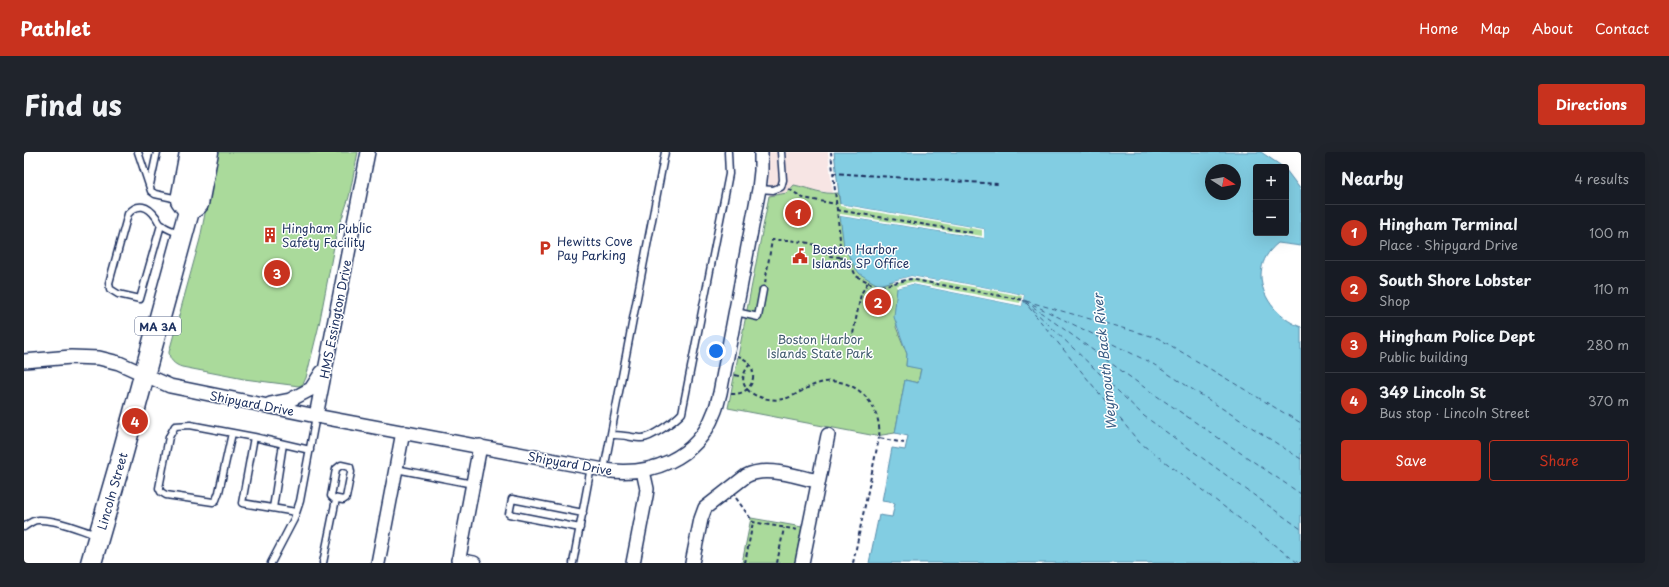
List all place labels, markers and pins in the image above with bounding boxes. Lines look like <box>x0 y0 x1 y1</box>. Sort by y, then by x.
pin: 1 <box>785 198 811 228</box>
place label: Hingham Public Safety Facility <box>282 219 372 251</box>
building icon: Hingham Public Safety Facility <box>261 226 279 244</box>
place label: Hewitts Cove Pay Parking <box>557 232 633 264</box>
parking icon: Hewitts Cove Pay Parking <box>536 239 554 257</box>
place label: Boston Harbor Islands SP Office <box>812 240 909 272</box>
public building icon: Boston Harbor Islands SP Office <box>791 247 809 265</box>
pin: 3 <box>264 258 290 288</box>
pin: 2 <box>865 287 891 317</box>
pin: 4 <box>122 406 148 436</box>

